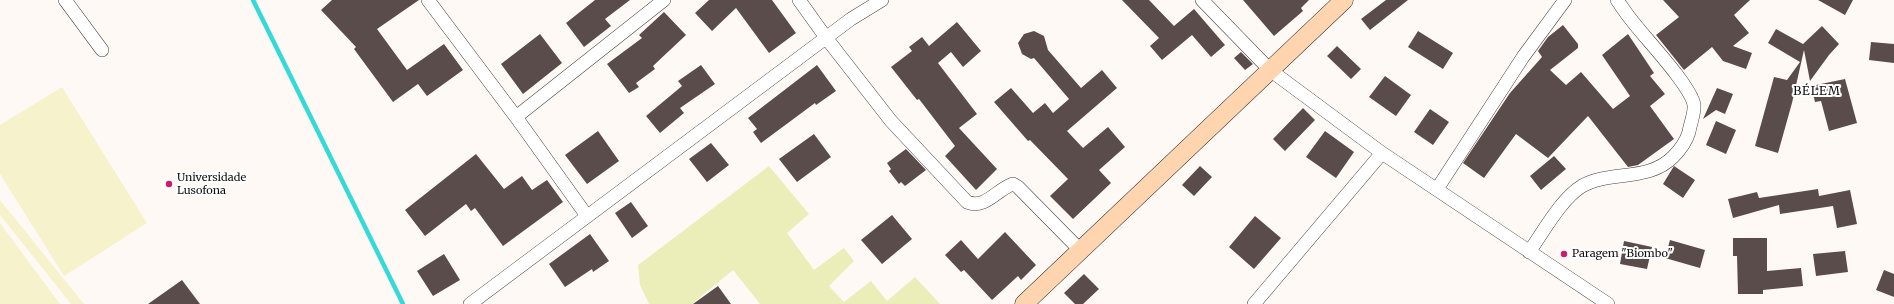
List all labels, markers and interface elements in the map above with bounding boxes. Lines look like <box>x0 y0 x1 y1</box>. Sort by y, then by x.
district label: BÉLEM <box>1793 85 1841 99</box>
place label: Universidade Lusofona <box>177 171 246 197</box>
marker: Universidade Lusofona <box>164 179 174 189</box>
place label: Paragem "Biombo" <box>1572 247 1673 261</box>
marker: Paragem "Biombo" <box>1559 249 1569 259</box>

